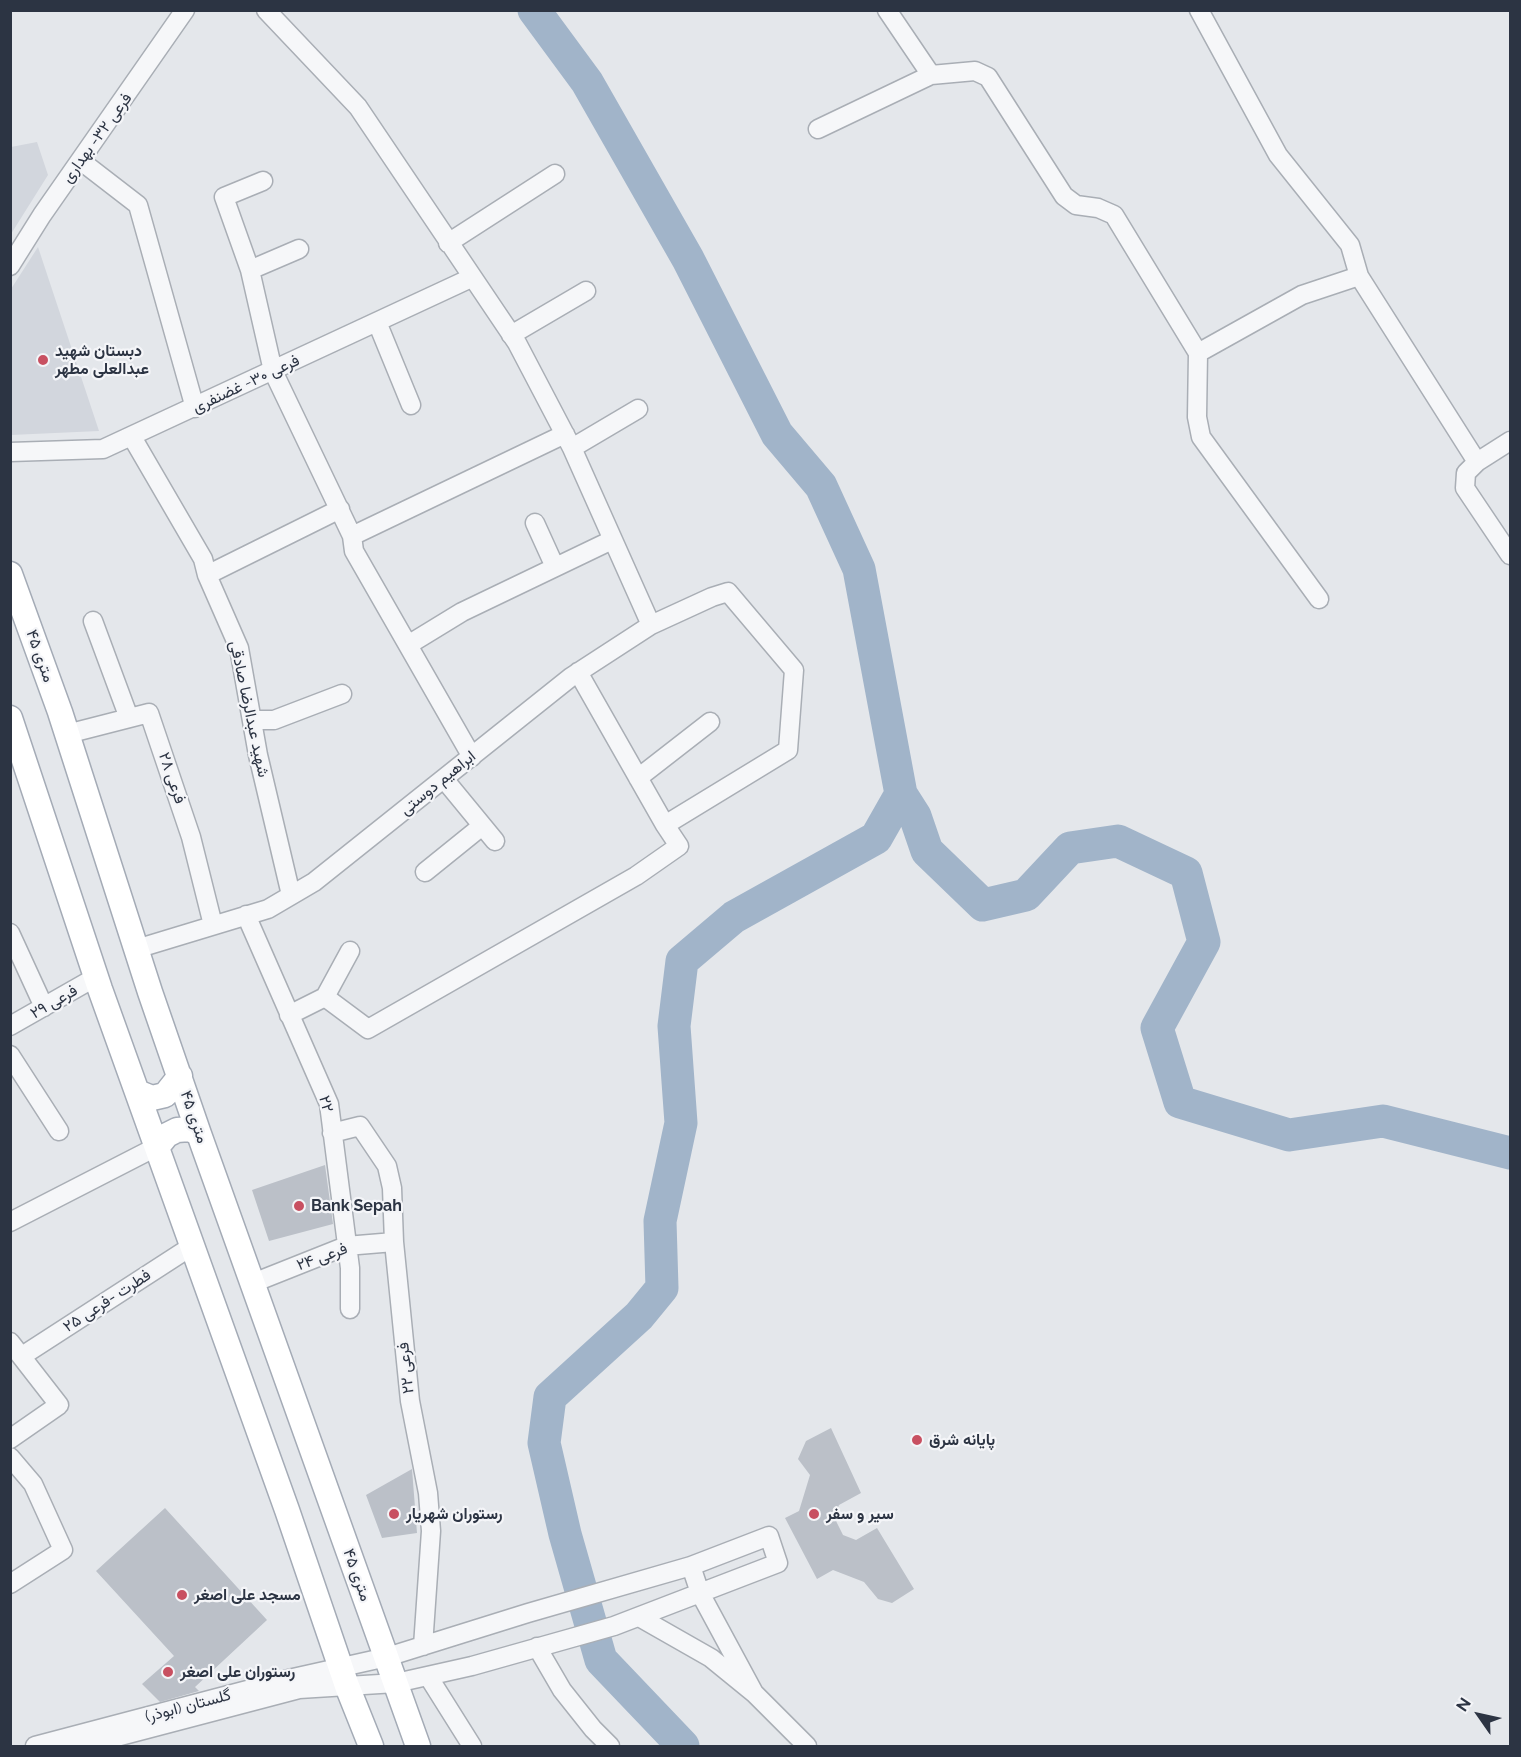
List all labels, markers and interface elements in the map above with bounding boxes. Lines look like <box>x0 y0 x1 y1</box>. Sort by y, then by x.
street label: فرعی ۳۲- بهداری <box>58 89 136 187</box>
place label: دبستان شهید عبدالعلی مطهر <box>55 341 149 379</box>
street label: فرعی ۳۰- غضنفری <box>189 351 303 417</box>
marker: دبستان شهید عبدالعلی مطهر <box>36 353 50 367</box>
street label: ۴۵ متری <box>22 627 58 685</box>
street label: شهید عبدالرضا صادقی <box>225 639 273 779</box>
street label: ابراهیم دوستی <box>396 747 480 819</box>
street label: فرعی ۲۸ <box>154 750 190 806</box>
street label: فرعی ۲۹ <box>27 981 81 1023</box>
street label: ۴۵ متری <box>176 1088 212 1146</box>
street label: ۲۲ <box>314 1093 338 1115</box>
place label: Bank Sepah <box>311 1196 402 1216</box>
marker: Bank Sepah <box>292 1199 306 1213</box>
street label: فرعی ۲۴ <box>294 1239 350 1275</box>
street label: فطرت -فرعی ۲۵ <box>60 1266 154 1336</box>
street label: فرعی ۲۲ <box>394 1341 418 1395</box>
place label: پایانه شرق <box>929 1430 995 1450</box>
marker: پایانه شرق <box>910 1433 924 1447</box>
place label: رستوران شهریار <box>406 1504 503 1524</box>
place label: سیر و سفر <box>826 1504 894 1524</box>
marker: رستوران شهریار <box>387 1507 401 1521</box>
marker: سیر و سفر <box>807 1507 821 1521</box>
street label: ۴۵ متری <box>339 1546 375 1604</box>
place label: مسجد علی اصغر <box>194 1585 301 1605</box>
marker: مسجد علی اصغر <box>175 1588 189 1602</box>
place label: رستوران علی اصغر <box>180 1662 295 1682</box>
marker: رستوران علی اصغر <box>161 1665 175 1679</box>
street label: گلستان (ابوذر) <box>143 1685 233 1727</box>
north arrow <box>1449 1685 1509 1745</box>
text: N <box>1452 1694 1475 1715</box>

